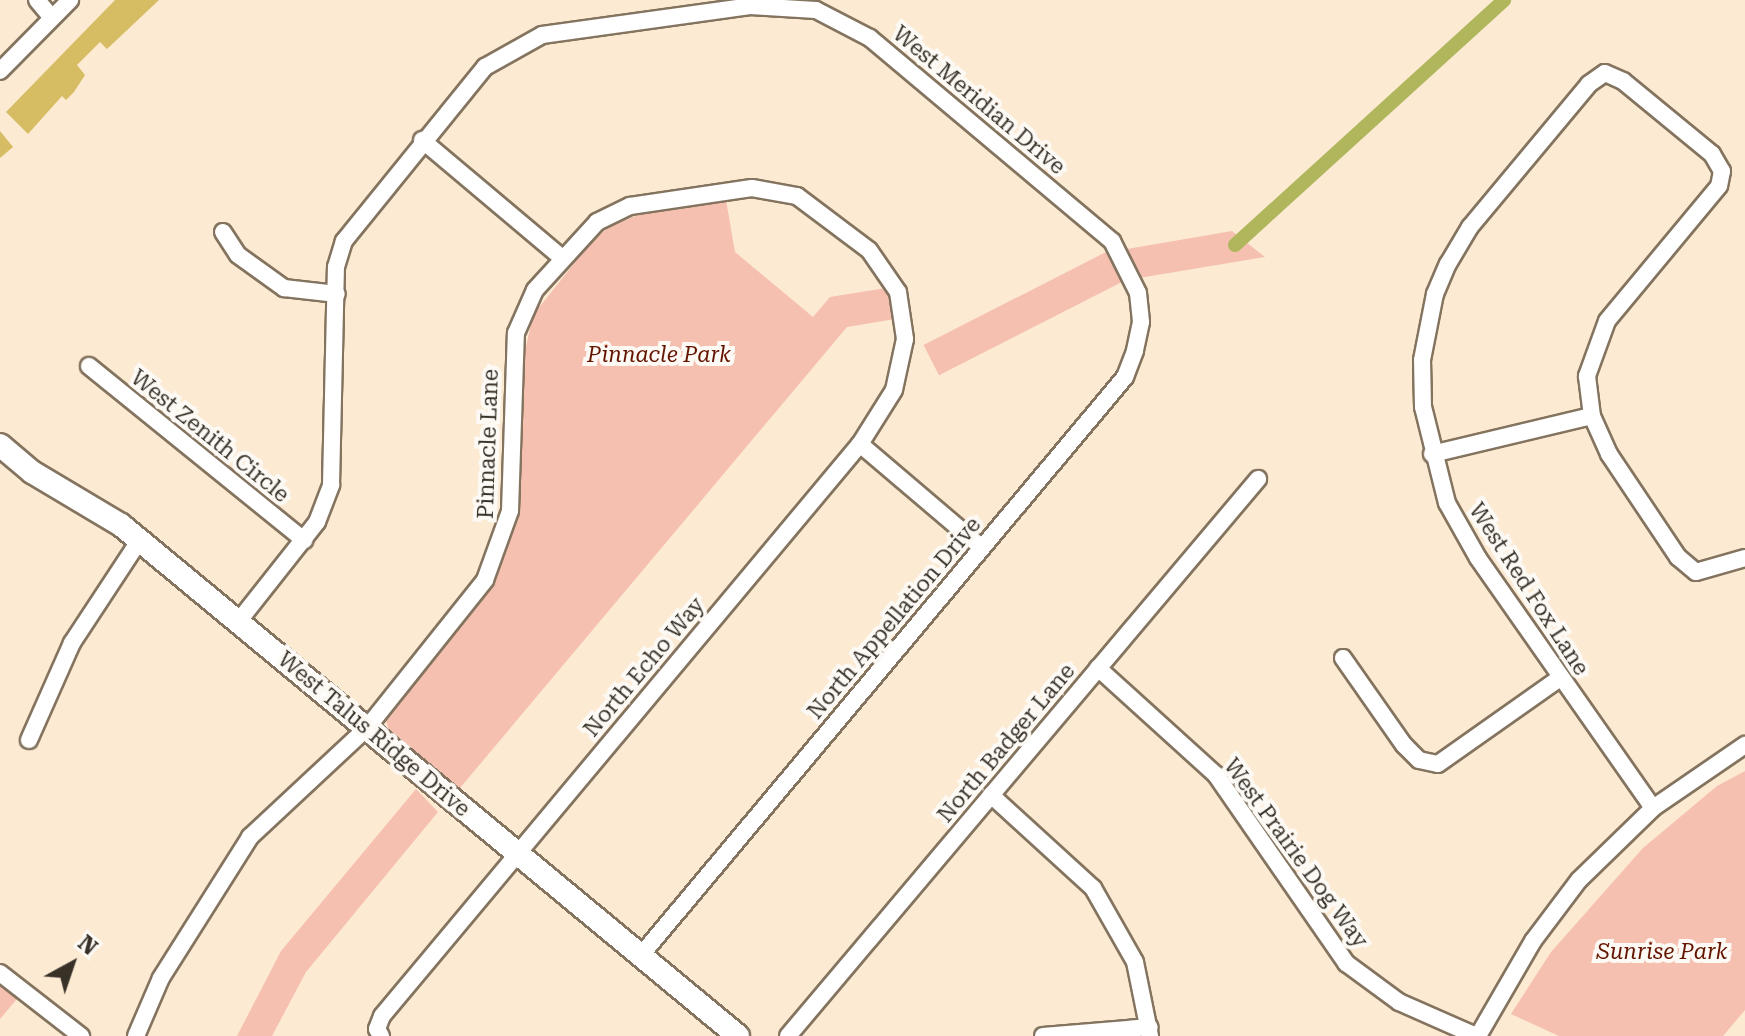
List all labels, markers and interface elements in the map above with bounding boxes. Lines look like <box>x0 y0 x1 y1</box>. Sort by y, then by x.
street label: West Meridian Drive <box>887 20 1071 180</box>
park label: Pinnacle Park <box>587 342 731 368</box>
street label: West Zenith Circle <box>126 364 294 508</box>
street label: Pinnacle Lane <box>472 369 504 519</box>
street label: West Red Fox Lane <box>1463 498 1595 680</box>
street label: North Appellation Drive <box>802 512 986 724</box>
street label: North Echo Way <box>578 592 710 742</box>
street label: West Talus Ridge Drive <box>272 646 476 822</box>
street label: North Badger Lane <box>932 658 1080 828</box>
street label: West Prairie Dog Way <box>1218 753 1374 953</box>
north arrow <box>32 924 112 1004</box>
text: N <box>73 930 102 960</box>
park label: Sunrise Park <box>1596 939 1728 965</box>

